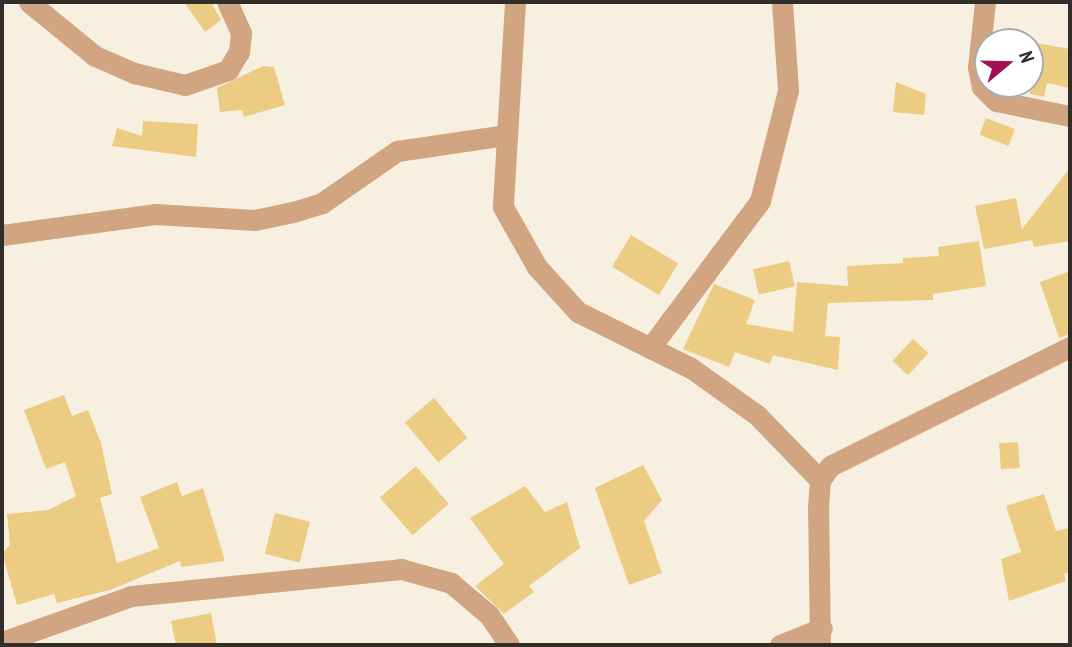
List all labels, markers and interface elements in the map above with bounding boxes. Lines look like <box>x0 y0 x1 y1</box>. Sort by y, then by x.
north arrow <box>974 28 1044 98</box>
text: N <box>1014 48 1040 66</box>

